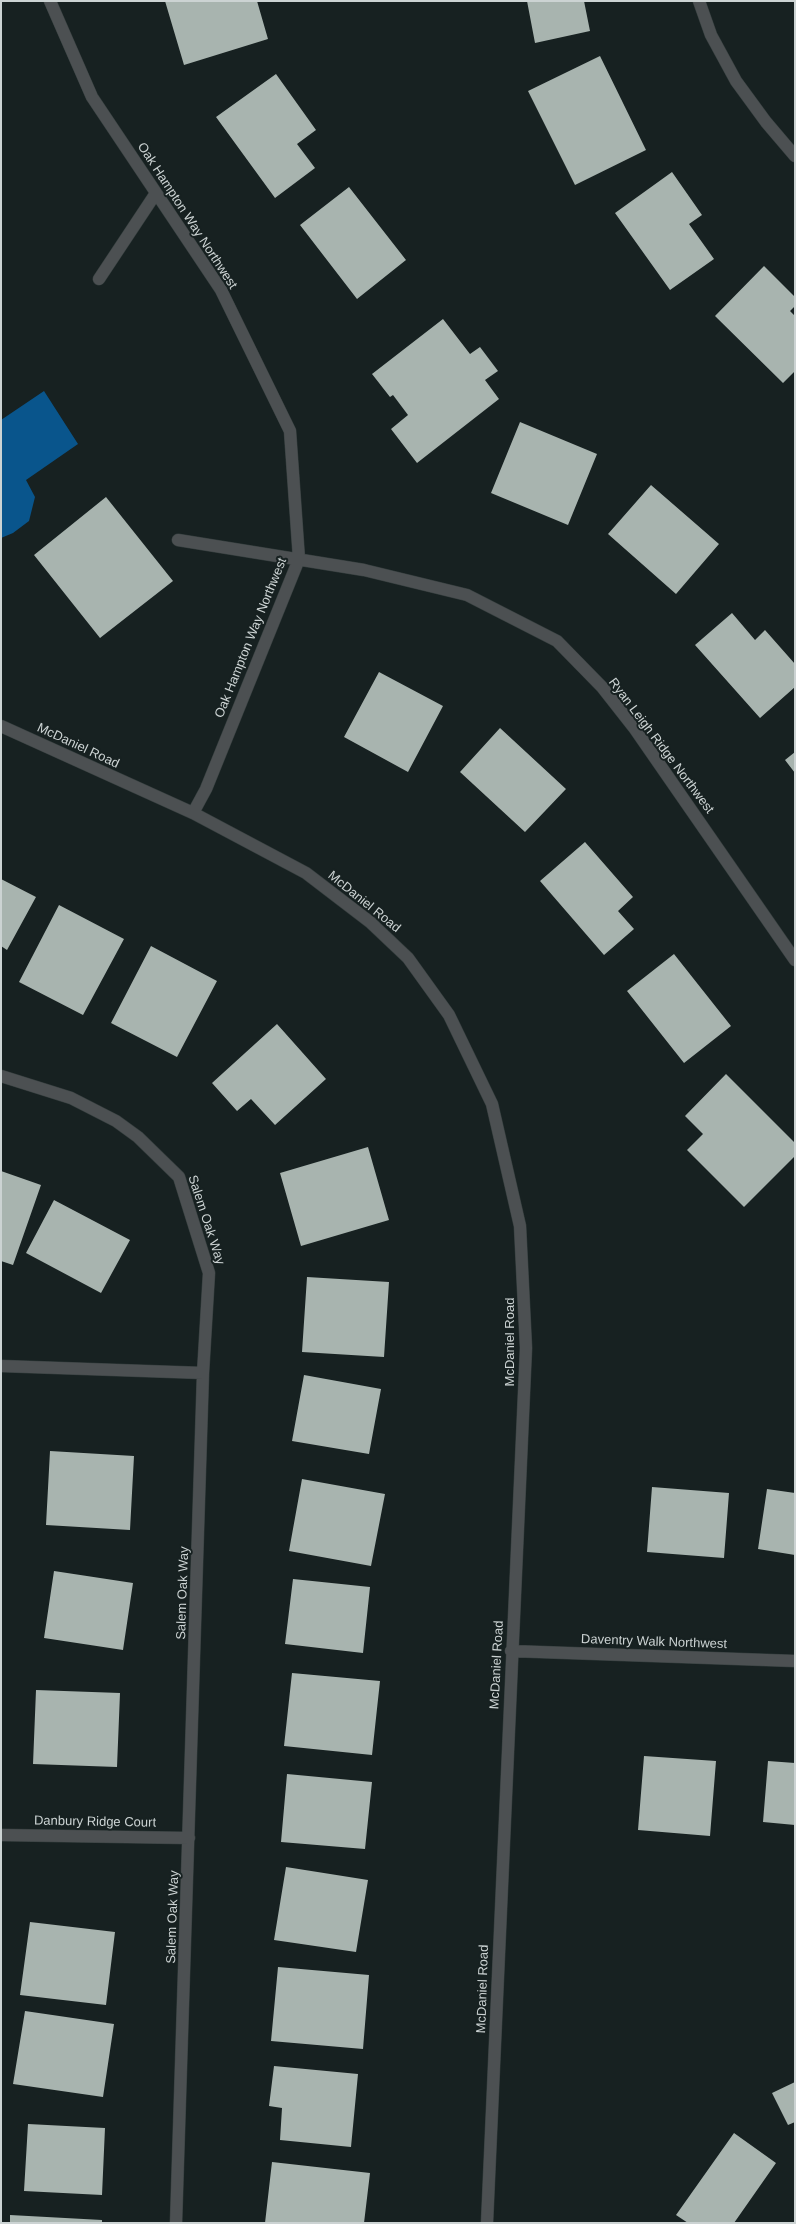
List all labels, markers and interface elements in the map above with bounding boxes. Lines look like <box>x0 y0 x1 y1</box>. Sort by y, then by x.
street label: Oak Hampton Way Northwest <box>134 140 240 292</box>
street label: Oak Hampton Way Northwest <box>212 556 290 720</box>
street label: Ryan Leigh Ridge Northwest <box>605 675 717 817</box>
street label: McDaniel Road <box>34 720 122 772</box>
street label: McDaniel Road <box>325 868 403 936</box>
street label: Salem Oak Way <box>184 1173 228 1267</box>
street label: McDaniel Road <box>502 1298 518 1386</box>
street label: Salem Oak Way <box>174 1546 192 1640</box>
street label: McDaniel Road <box>487 1620 507 1710</box>
street label: Daventry Walk Northwest <box>581 1632 727 1652</box>
street label: Danbury Ridge Court <box>34 1813 156 1831</box>
street label: Salem Oak Way <box>164 1870 182 1964</box>
street label: McDaniel Road <box>474 1944 492 2034</box>

